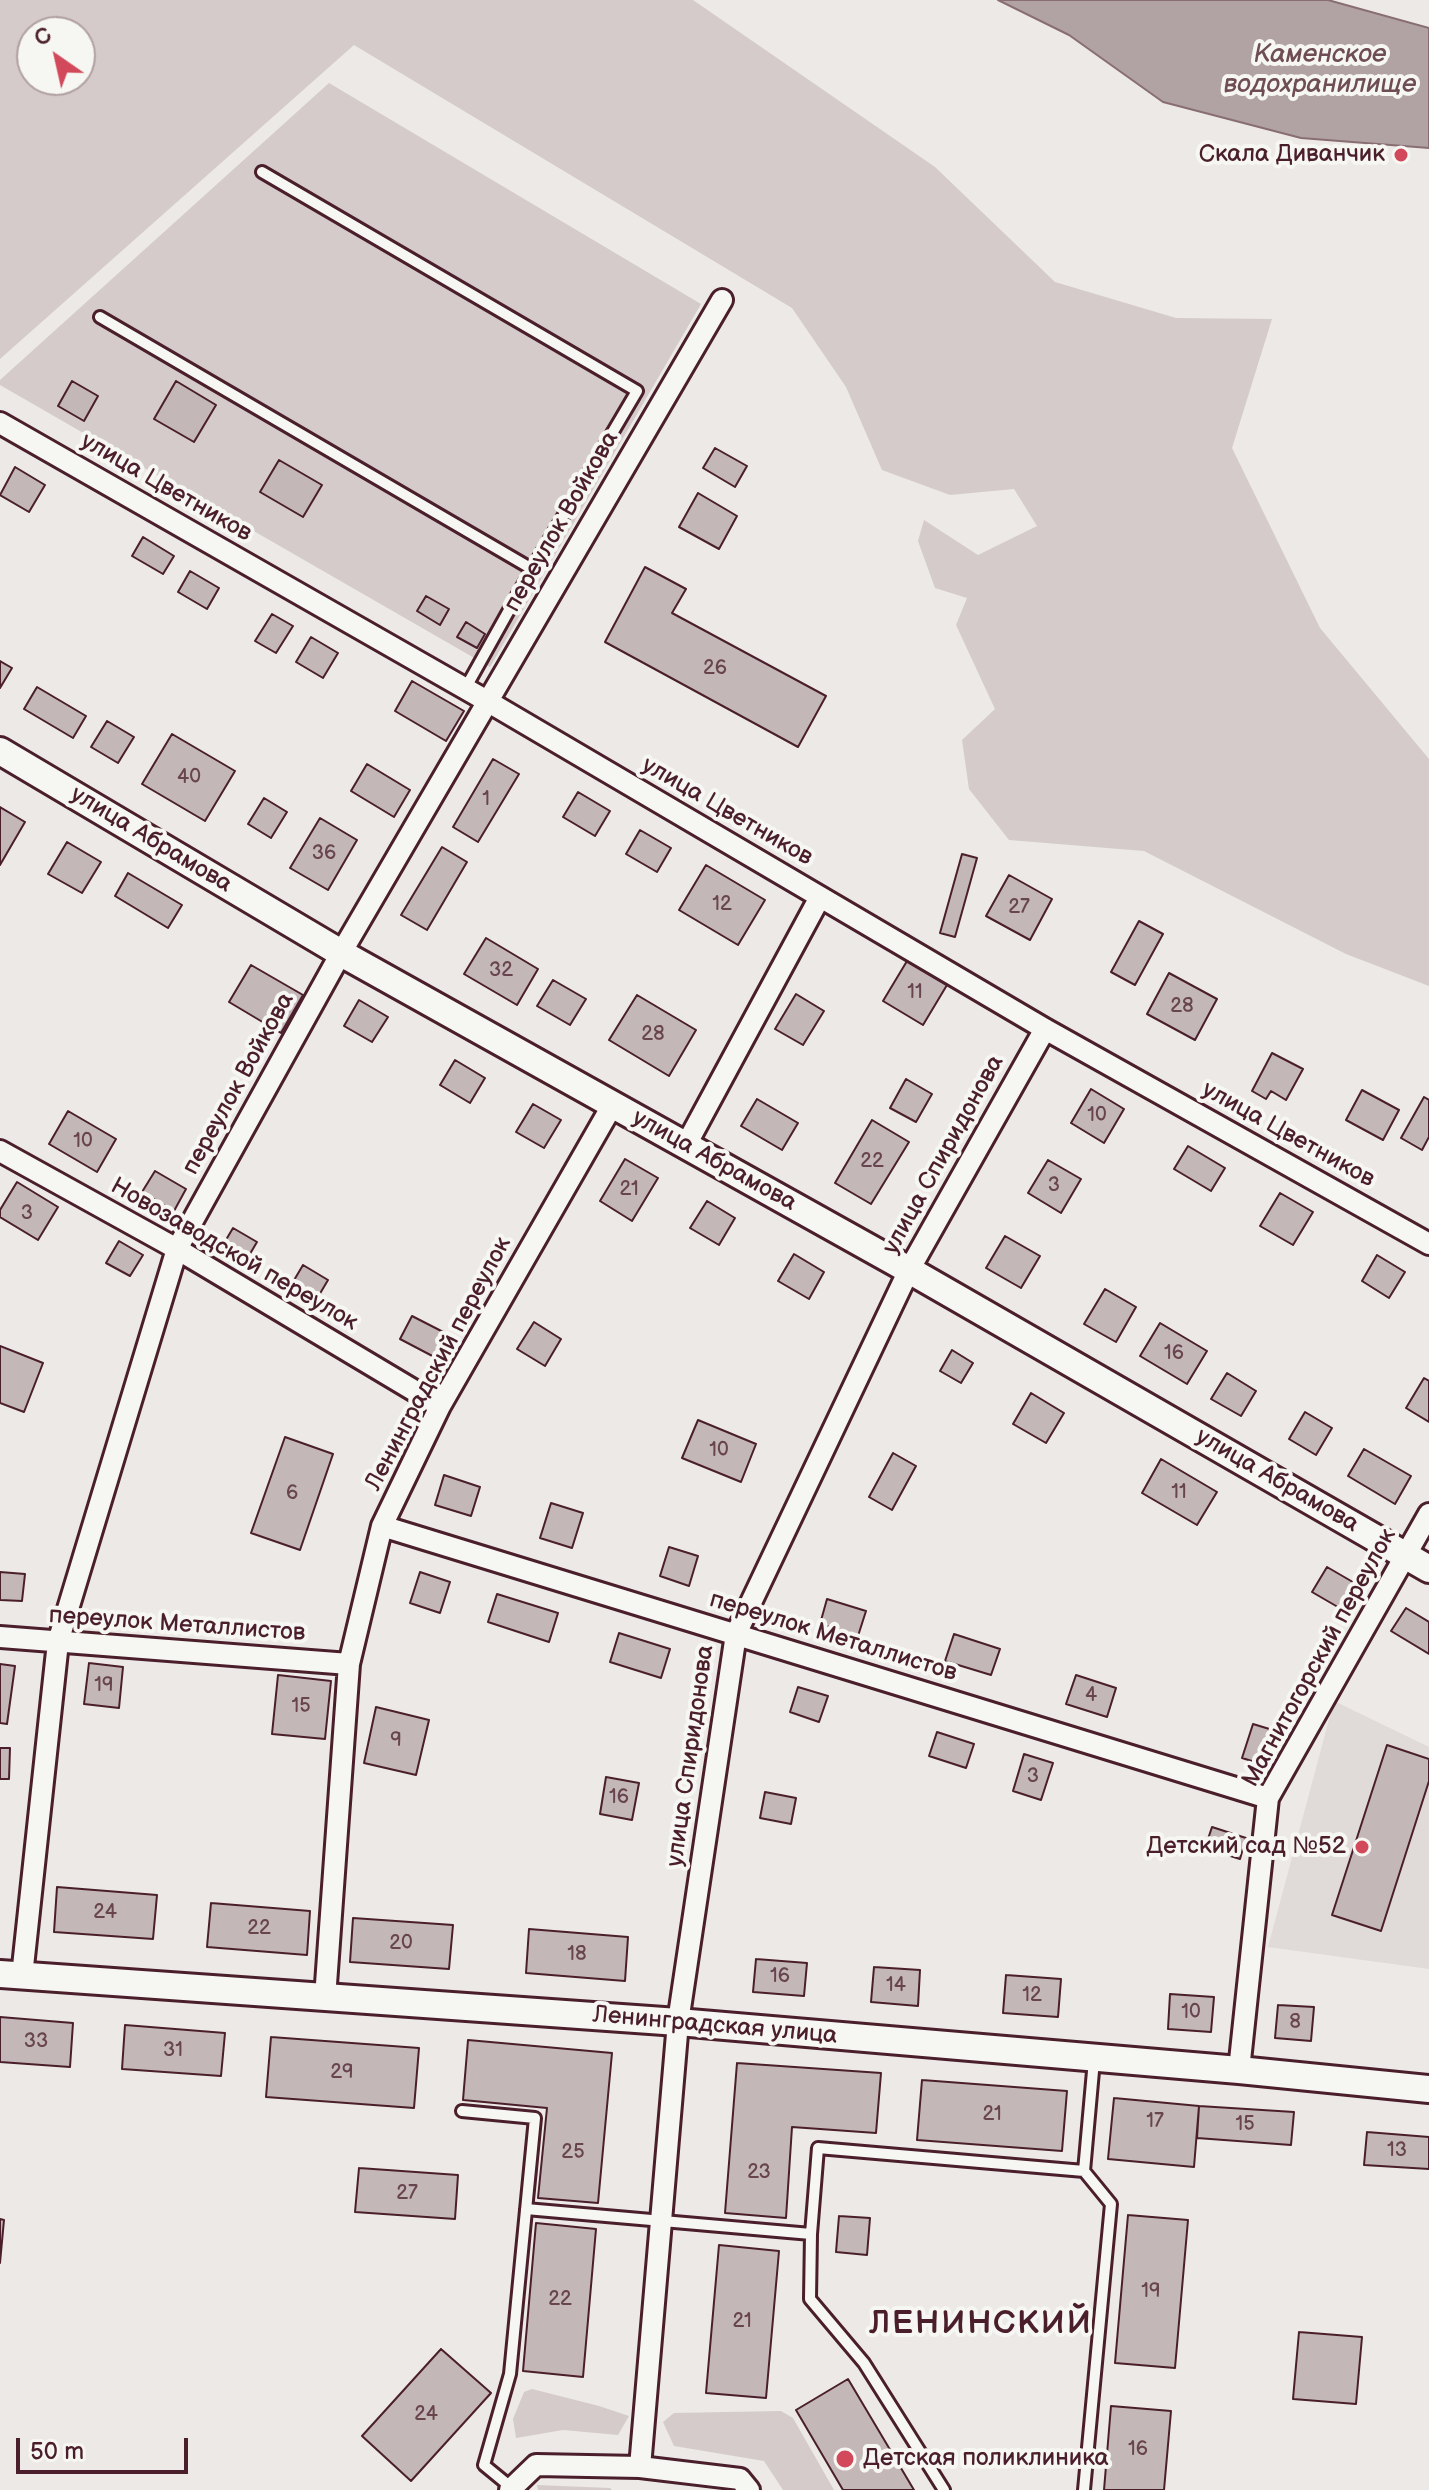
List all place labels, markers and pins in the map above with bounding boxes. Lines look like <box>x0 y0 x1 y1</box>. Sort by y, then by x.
place label: Скала Диванчик <box>1199 141 1385 169</box>
marker: Скала Диванчик <box>1392 146 1410 164</box>
place label: Детский сад №52 <box>1146 1833 1346 1861</box>
marker: Детский сад №52 <box>1353 1838 1371 1856</box>
place label: Детская поликлиника <box>863 2445 1109 2473</box>
marker: Детская поликлиника <box>834 2448 856 2470</box>

